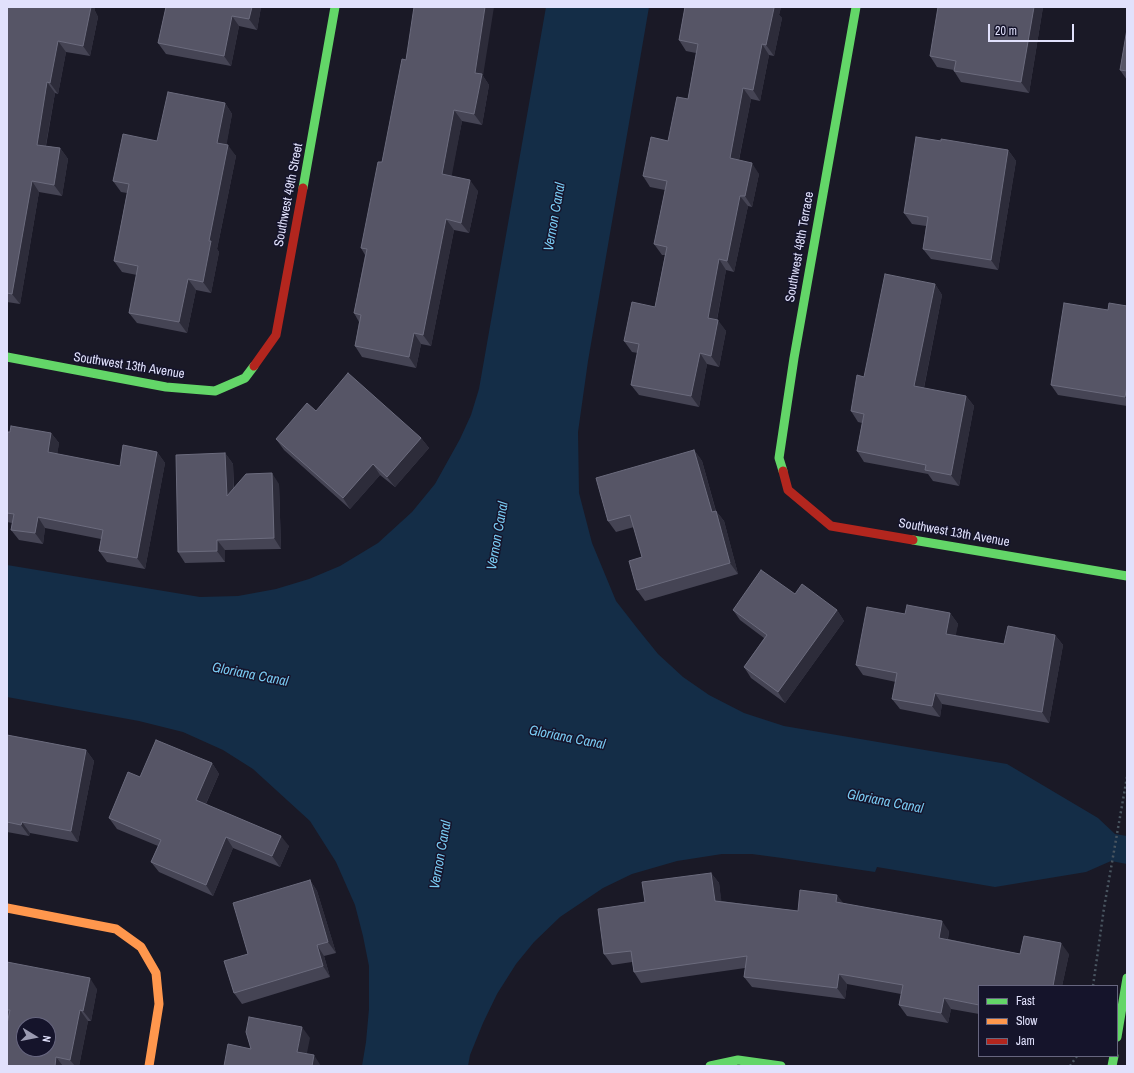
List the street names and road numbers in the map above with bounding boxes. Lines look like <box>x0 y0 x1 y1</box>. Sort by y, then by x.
street label: Southwest 49th Street <box>271 142 307 248</box>
street label: Southwest 48th Terrace <box>783 190 817 304</box>
street label: Southwest 13th Avenue <box>72 350 186 382</box>
street label: Southwest 13th Avenue <box>897 516 1011 550</box>

